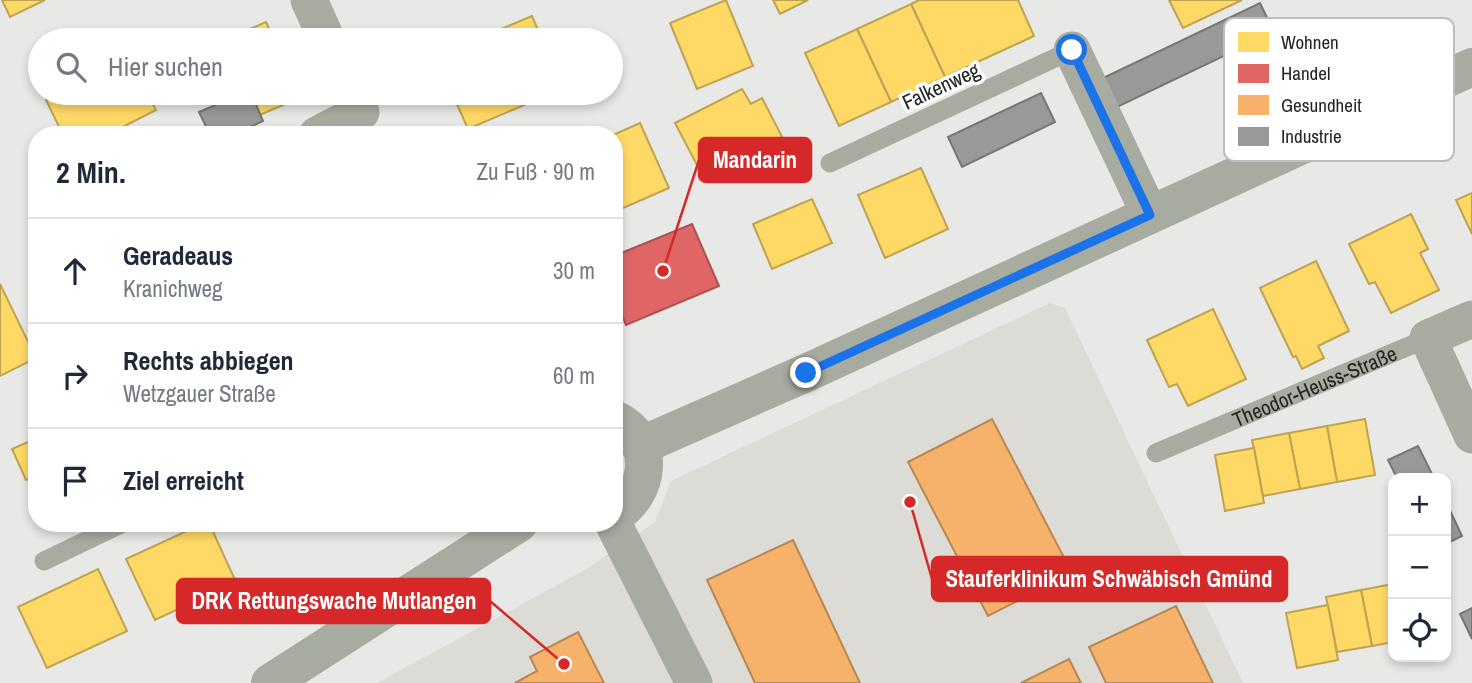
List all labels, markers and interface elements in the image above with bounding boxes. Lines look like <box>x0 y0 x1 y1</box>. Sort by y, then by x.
legend <box>1224 18 1454 161</box>
search box <box>28 28 623 105</box>
text: Wohnen <box>1281 29 1339 55</box>
route start <box>1056 34 1087 65</box>
icon: search <box>52 48 90 86</box>
text: Hier suchen <box>108 49 223 84</box>
street label: Falkenweg <box>898 55 985 117</box>
text: Handel <box>1281 60 1330 86</box>
text: Gesundheit <box>1281 92 1362 118</box>
text: Industrie <box>1281 123 1342 149</box>
callout: Mandarin <box>699 138 811 182</box>
text: Mandarin <box>713 144 797 175</box>
text: 2 Min. <box>56 152 126 192</box>
text: Zu Fuß · 90 m <box>477 156 595 187</box>
text: Geradeaus <box>123 238 233 273</box>
icon: ahead <box>56 252 94 290</box>
text: 30 m <box>553 255 595 286</box>
text: Kranichweg <box>123 273 223 304</box>
street label: Theodor-Heuss-Straße <box>1228 338 1401 434</box>
text: Rechts abbiegen <box>123 343 294 378</box>
icon: right <box>56 357 94 395</box>
route end <box>790 357 821 388</box>
text: 60 m <box>553 360 595 391</box>
text: Wetzgauer Straße <box>123 378 276 409</box>
icon: arrive <box>56 462 94 500</box>
text: Ziel erreicht <box>123 463 244 498</box>
map controls <box>1388 473 1451 662</box>
button: + <box>1388 473 1451 536</box>
button: − <box>1388 536 1451 599</box>
callout: Stauferklinikum Schwäbisch Gmünd <box>932 557 1287 601</box>
text: Stauferklinikum Schwäbisch Gmünd <box>945 563 1273 594</box>
callout: DRK Rettungswache Mutlangen <box>177 579 490 623</box>
text: DRK Rettungswache Mutlangen <box>191 585 477 616</box>
button: locate <box>1388 599 1451 662</box>

